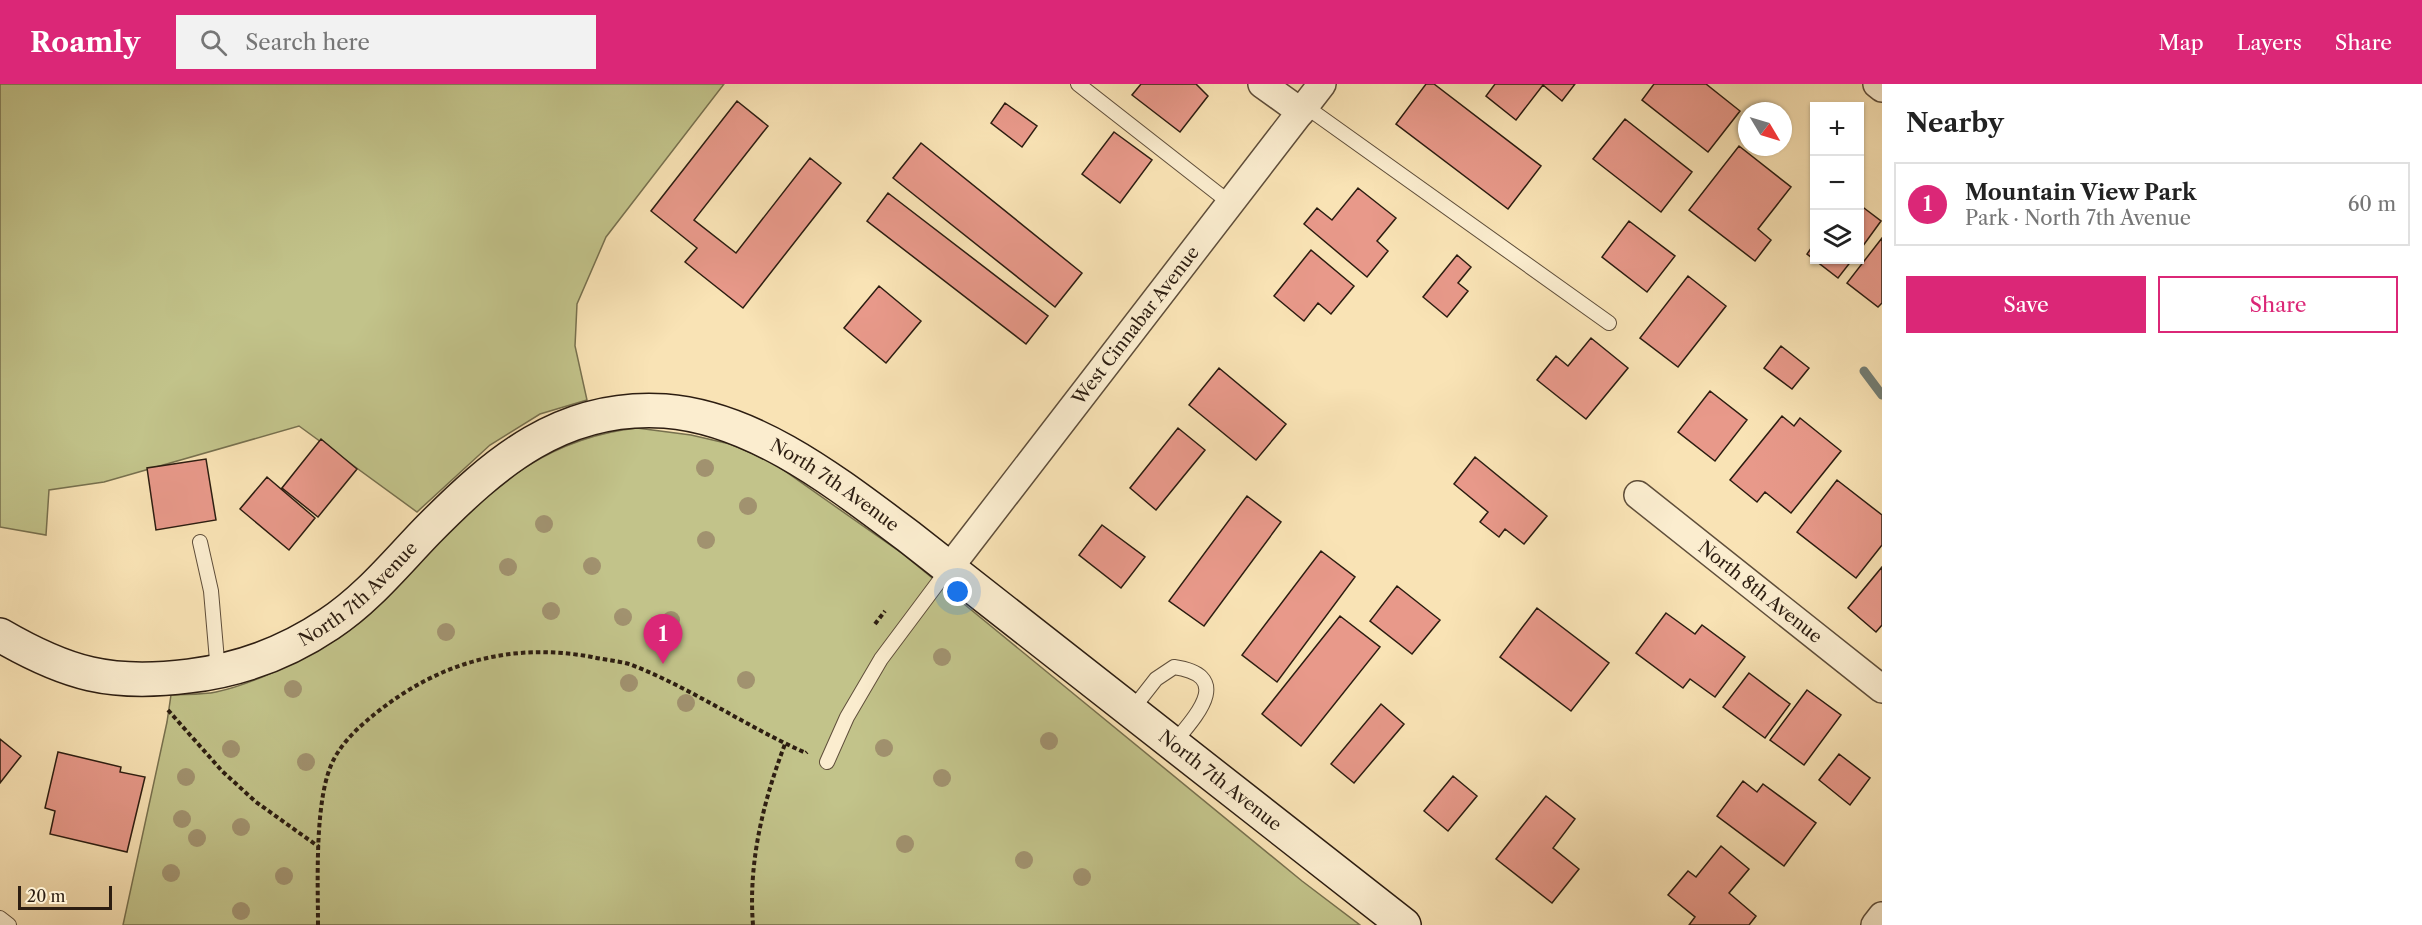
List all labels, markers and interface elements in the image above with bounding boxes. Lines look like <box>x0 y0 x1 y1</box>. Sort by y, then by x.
search box <box>176 15 596 69</box>
text: Roamly <box>30 25 140 59</box>
icon: search <box>197 26 230 59</box>
text: Search here <box>245 29 370 56</box>
text: Map <box>2159 30 2204 55</box>
text: Layers <box>2237 30 2302 55</box>
text: Share <box>2335 30 2392 55</box>
north arrow <box>1738 102 1792 156</box>
map controls <box>1810 102 1864 264</box>
button: + <box>1810 102 1864 156</box>
text: Nearby <box>1906 107 2004 139</box>
button: − <box>1810 156 1864 210</box>
text: Mountain View Park <box>1965 179 2196 206</box>
text: 1 <box>1923 192 1932 216</box>
text: 60 m <box>2348 192 2396 216</box>
text: Park · North 7th Avenue <box>1965 206 2191 230</box>
button: layers <box>1810 210 1864 264</box>
street label: West Cinnabar Avenue <box>1067 242 1204 410</box>
button: Save <box>1906 276 2146 333</box>
button: Share <box>2158 276 2398 333</box>
street label: North 7th Avenue <box>767 434 903 536</box>
street label: North 8th Avenue <box>1694 536 1826 648</box>
street label: North 7th Avenue <box>295 537 422 651</box>
your location <box>943 577 972 606</box>
pin: 1 <box>644 614 682 664</box>
street label: North 7th Avenue <box>1154 726 1286 836</box>
scale bar <box>18 883 112 910</box>
text: 20 m <box>27 886 66 906</box>

